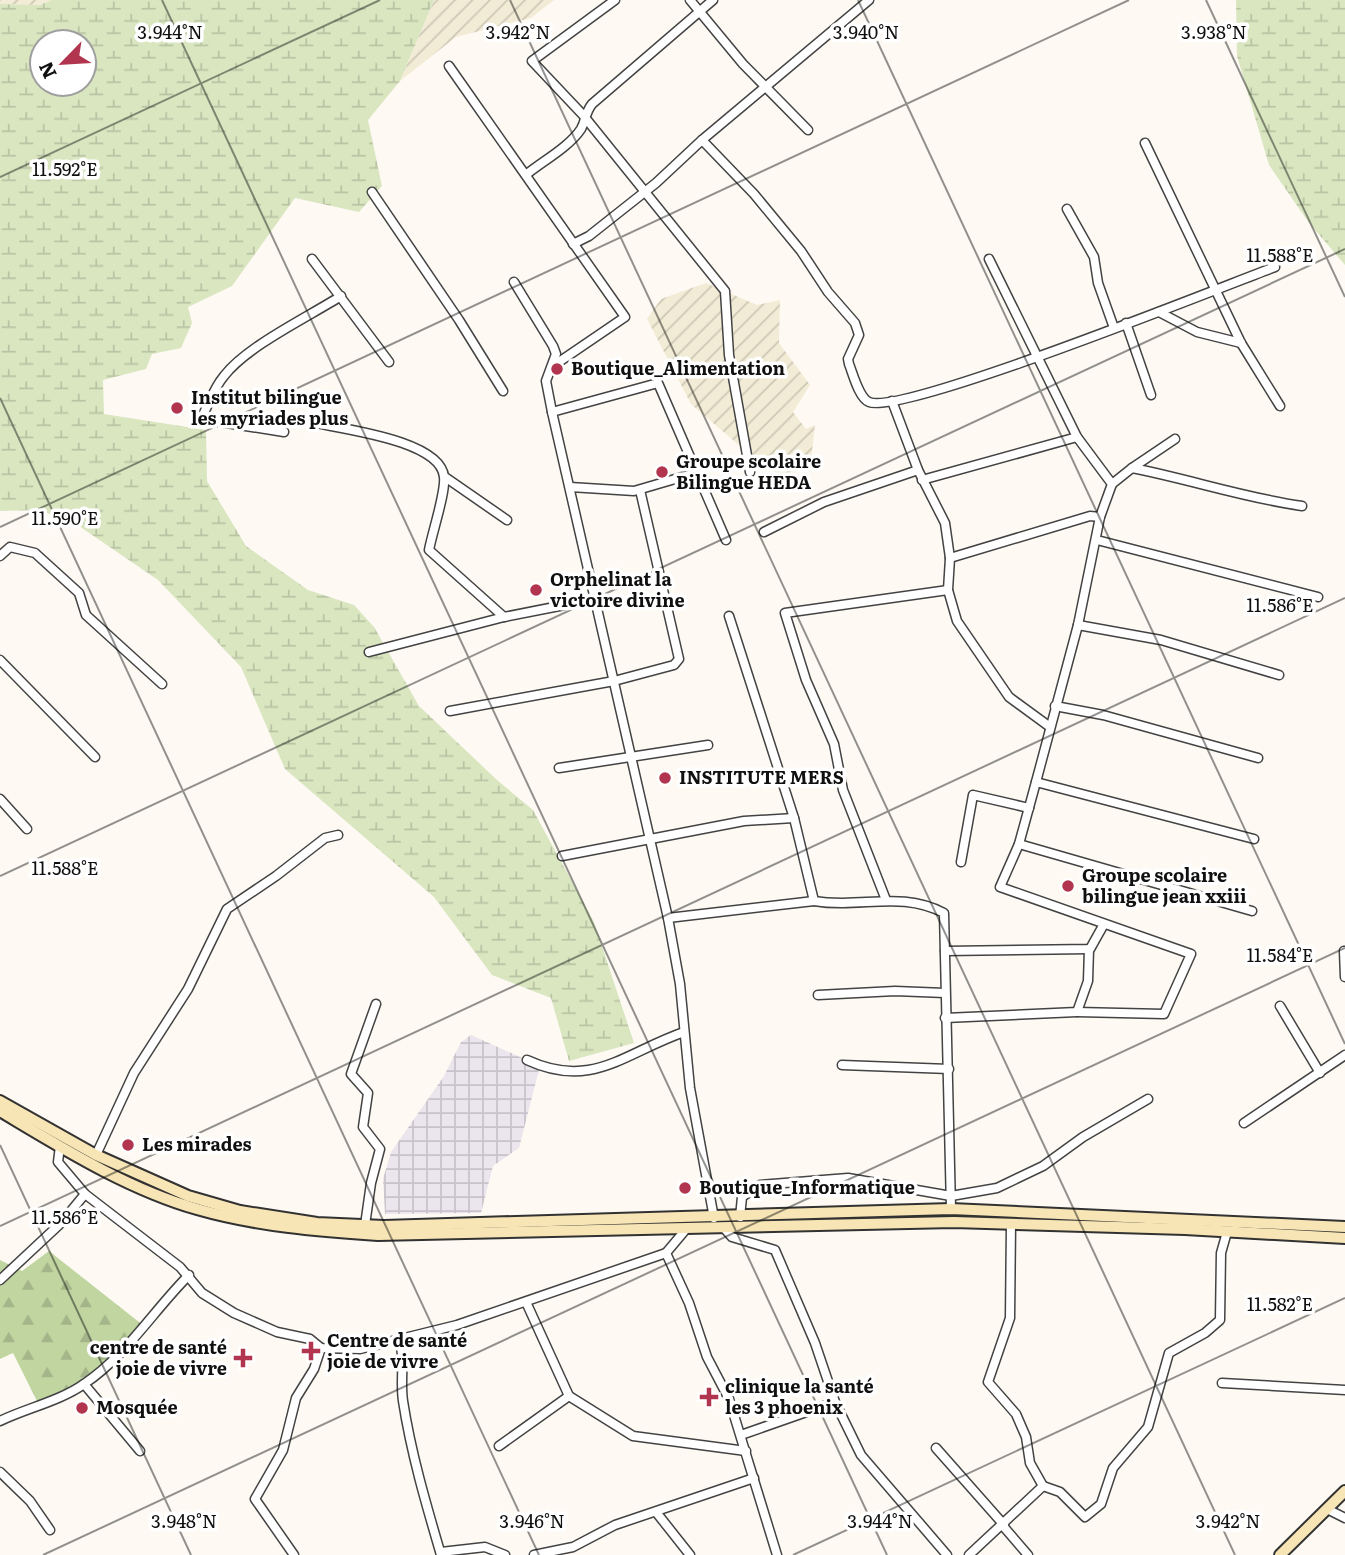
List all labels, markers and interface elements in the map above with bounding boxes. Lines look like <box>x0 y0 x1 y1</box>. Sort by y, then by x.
text: 3.944°N <box>137 18 203 45</box>
text: 3.942°N <box>485 18 551 45</box>
text: 3.940°N <box>833 18 899 45</box>
text: 3.938°N <box>1181 18 1247 45</box>
north arrow <box>28 28 98 98</box>
text: N <box>31 57 63 84</box>
text: 11.592°E <box>32 155 98 182</box>
text: 11.588°E <box>1246 241 1314 268</box>
place label: Boutique_Alimentation <box>571 354 785 381</box>
marker: Boutique_Alimentation <box>549 361 565 377</box>
place label: Institut bilingue les myriades plus <box>191 383 348 431</box>
marker: Institut bilingue les myriades plus <box>169 400 185 416</box>
place label: Groupe scolaire Bilingue HEDA <box>676 447 821 495</box>
marker: Groupe scolaire Bilingue HEDA <box>654 464 670 480</box>
text: 11.590°E <box>32 504 99 531</box>
place label: Orphelinat la victoire divine <box>550 565 685 613</box>
marker: Orphelinat la victoire divine <box>528 582 544 598</box>
text: 11.586°E <box>1247 591 1313 618</box>
place label: INSTITUTE MERS <box>679 763 844 790</box>
marker: INSTITUTE MERS <box>657 770 673 786</box>
text: 11.588°E <box>31 854 99 881</box>
place label: Groupe scolaire bilingue jean xxiii <box>1082 861 1247 909</box>
marker: Groupe scolaire bilingue jean xxiii <box>1060 878 1076 894</box>
text: 11.584°E <box>1247 941 1313 968</box>
place label: Les mirades <box>142 1130 252 1157</box>
marker: Les mirades <box>120 1137 136 1153</box>
place label: Boutique_Informatique <box>699 1173 915 1200</box>
marker: Boutique_Informatique <box>677 1180 693 1196</box>
text: 11.586°E <box>32 1203 98 1230</box>
text: 11.582°E <box>1247 1290 1313 1317</box>
place label: Centre de santé joie de vivre <box>327 1326 467 1374</box>
place label: centre de santé joie de vivre <box>90 1333 227 1381</box>
marker: Centre de santé joie de vivre <box>301 1341 321 1361</box>
marker: centre de santé joie de vivre <box>233 1348 253 1368</box>
place label: clinique la santé les 3 phoenix <box>725 1372 874 1420</box>
marker: clinique la santé les 3 phoenix <box>699 1387 719 1407</box>
place label: Mosquée <box>96 1393 178 1420</box>
marker: Mosquée <box>74 1400 90 1416</box>
text: 3.948°N <box>151 1507 217 1534</box>
text: 3.946°N <box>499 1507 565 1534</box>
text: 3.944°N <box>847 1507 913 1534</box>
text: 3.942°N <box>1195 1507 1261 1534</box>

